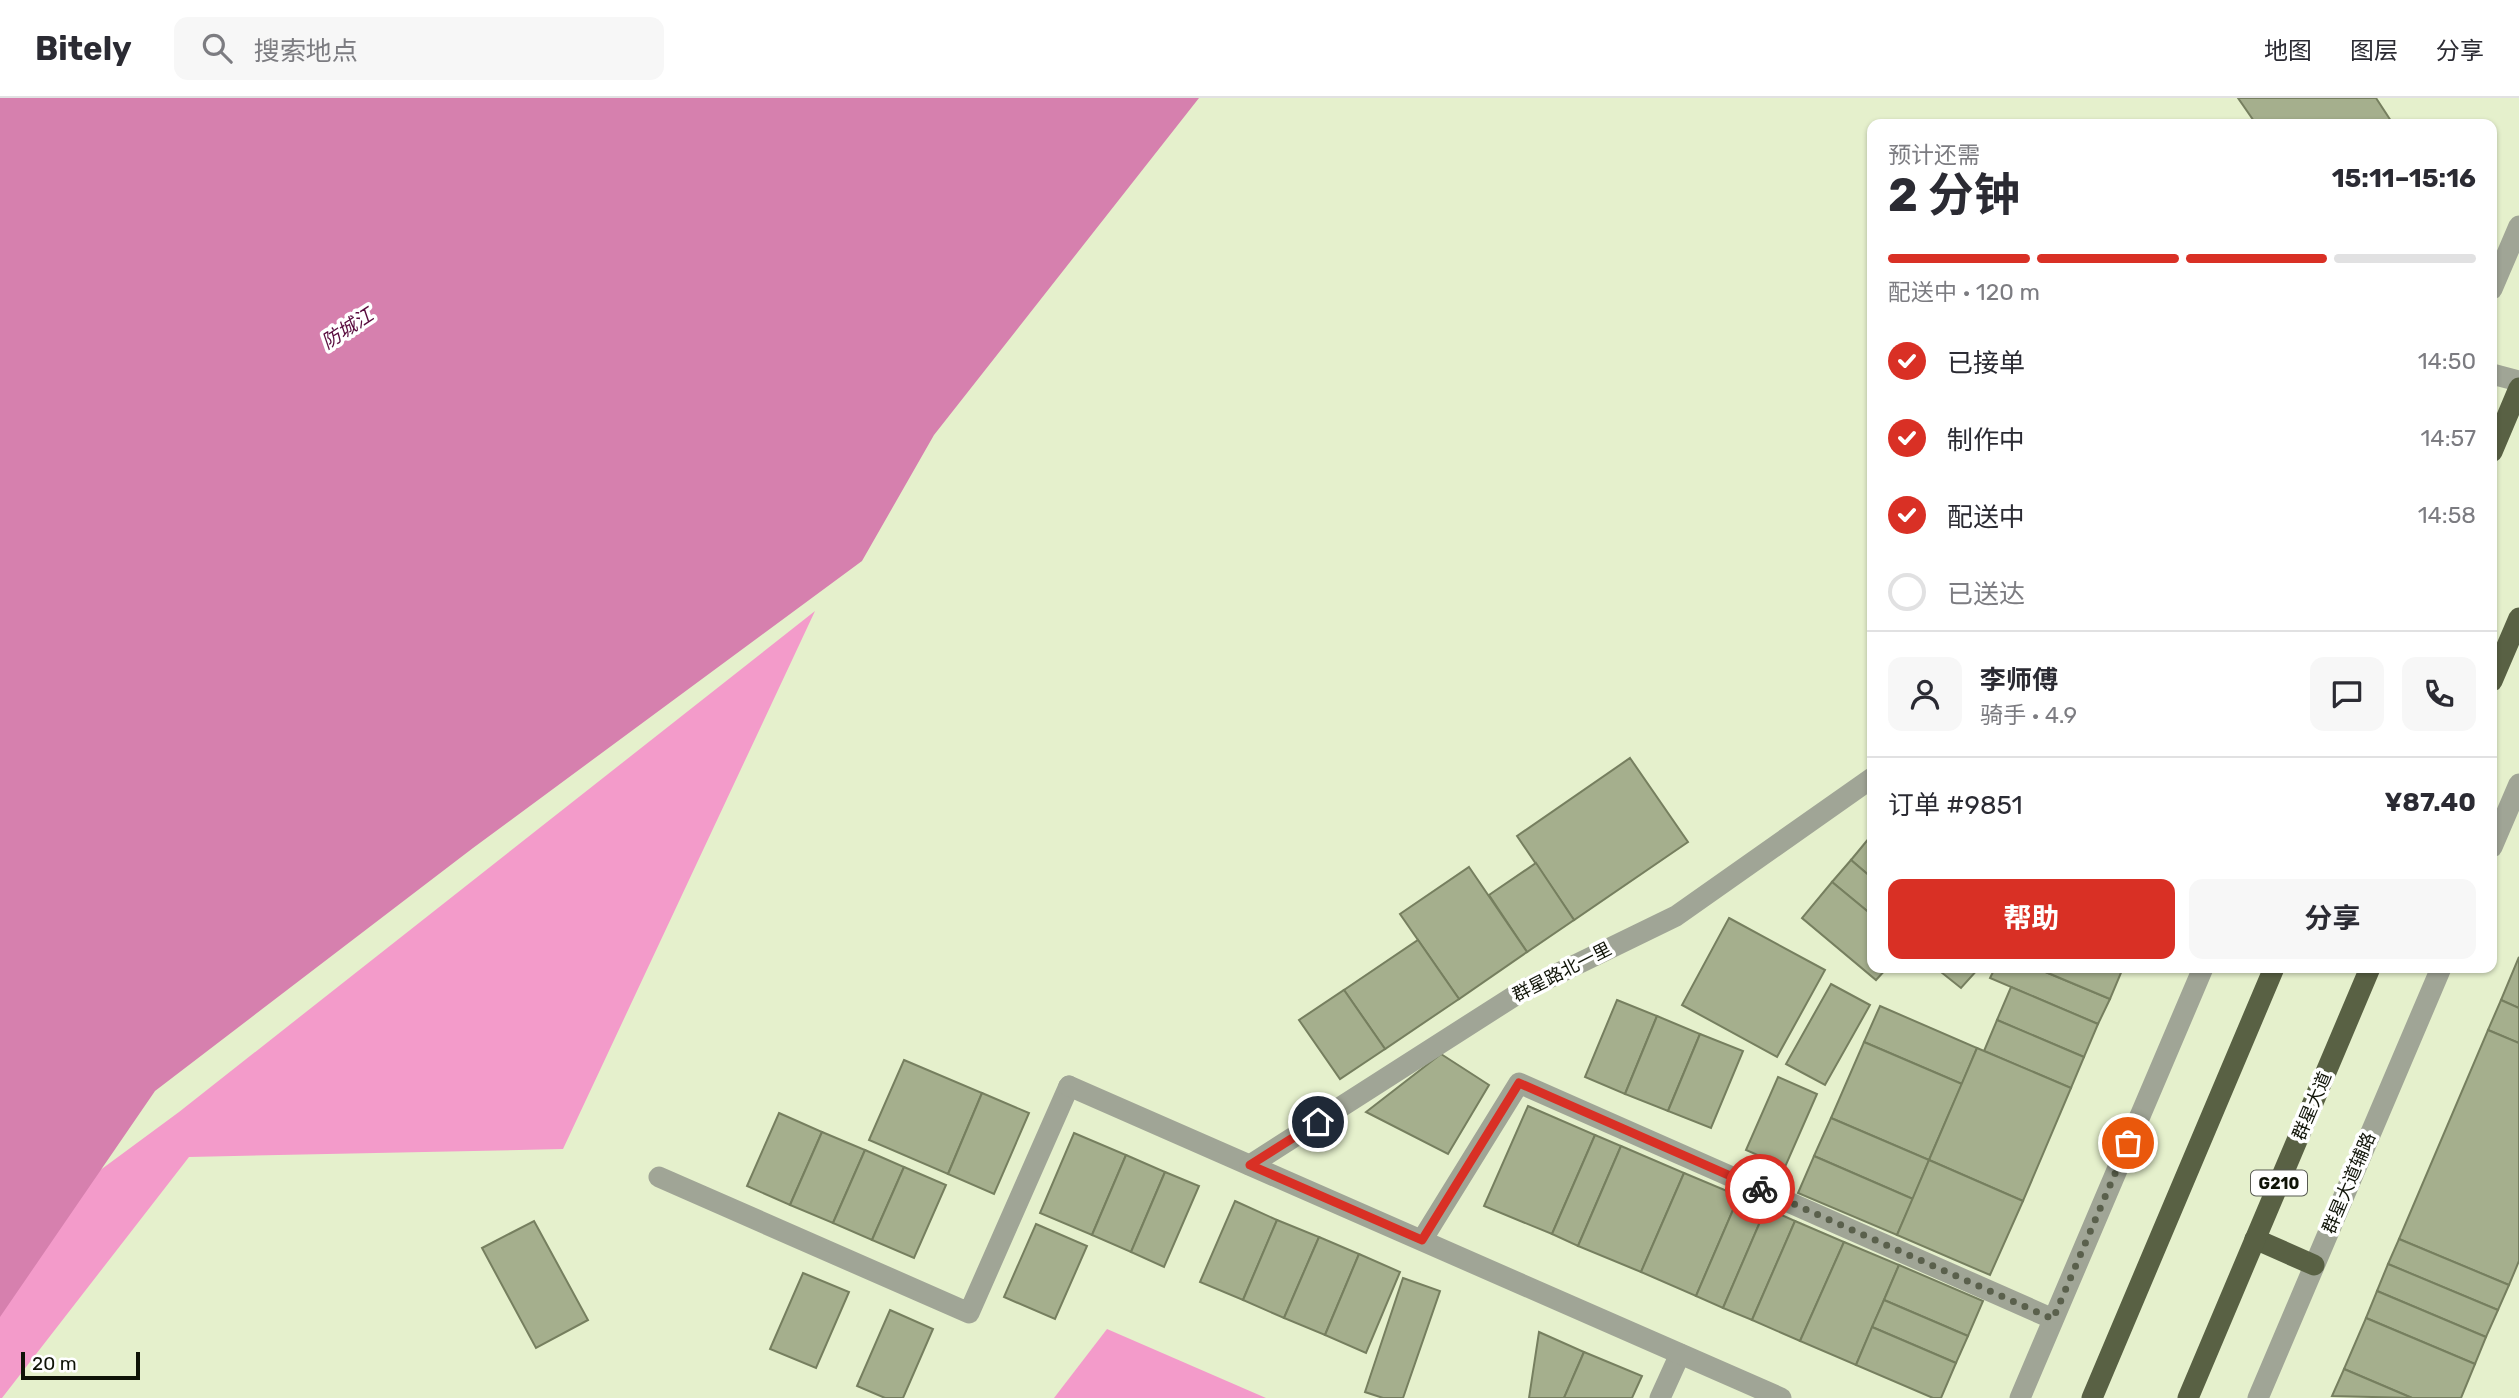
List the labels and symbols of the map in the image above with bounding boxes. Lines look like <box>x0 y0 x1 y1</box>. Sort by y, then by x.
water label: 防城江 <box>317 302 379 354</box>
street label: 群星路北一里 <box>1509 938 1615 1006</box>
street label: 群星大道 <box>2288 1069 2336 1143</box>
pin <box>1288 1092 1348 1152</box>
pin <box>2098 1113 2158 1173</box>
street label: 群星大道辅路 <box>2318 1129 2380 1237</box>
courier <box>1725 1154 1795 1224</box>
road number: G210 <box>2251 1170 2307 1196</box>
scale bar <box>21 1349 140 1381</box>

